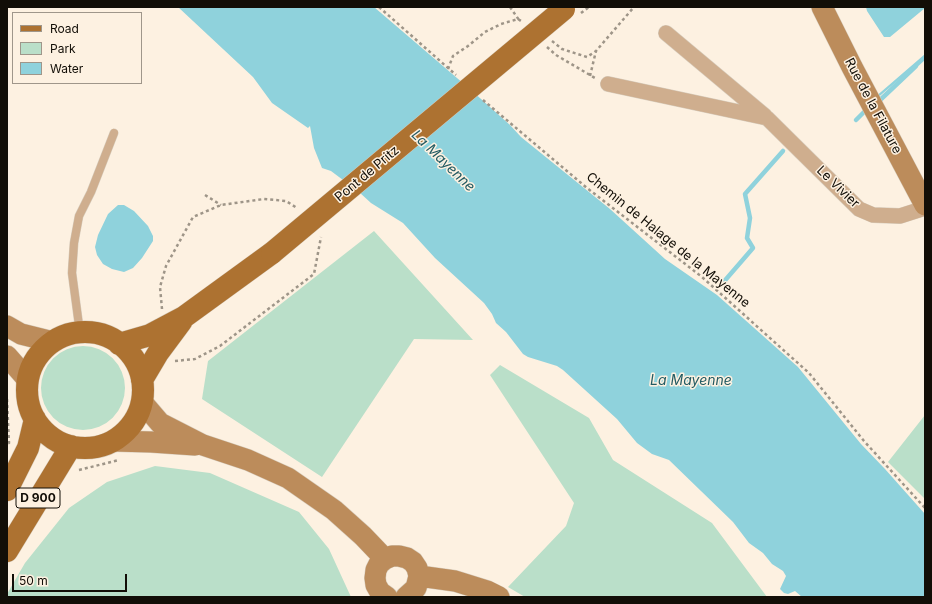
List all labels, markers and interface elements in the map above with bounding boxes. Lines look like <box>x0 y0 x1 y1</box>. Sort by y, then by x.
legend <box>12 12 142 84</box>
text: Road <box>50 21 79 36</box>
text: Park <box>50 41 76 56</box>
street label: Rue de la Filature <box>841 56 905 156</box>
text: Water <box>50 61 83 76</box>
water label: La Mayenne <box>408 127 478 195</box>
street label: Pont de Pritz <box>332 143 402 205</box>
street label: Le Vivier <box>813 163 863 211</box>
street label: Chemin de Halage de la Mayenne <box>583 169 753 311</box>
water label: La Mayenne <box>650 373 732 389</box>
road number: D 900 <box>16 488 60 508</box>
scale bar <box>14 566 129 592</box>
text: 50 m <box>19 573 48 588</box>

